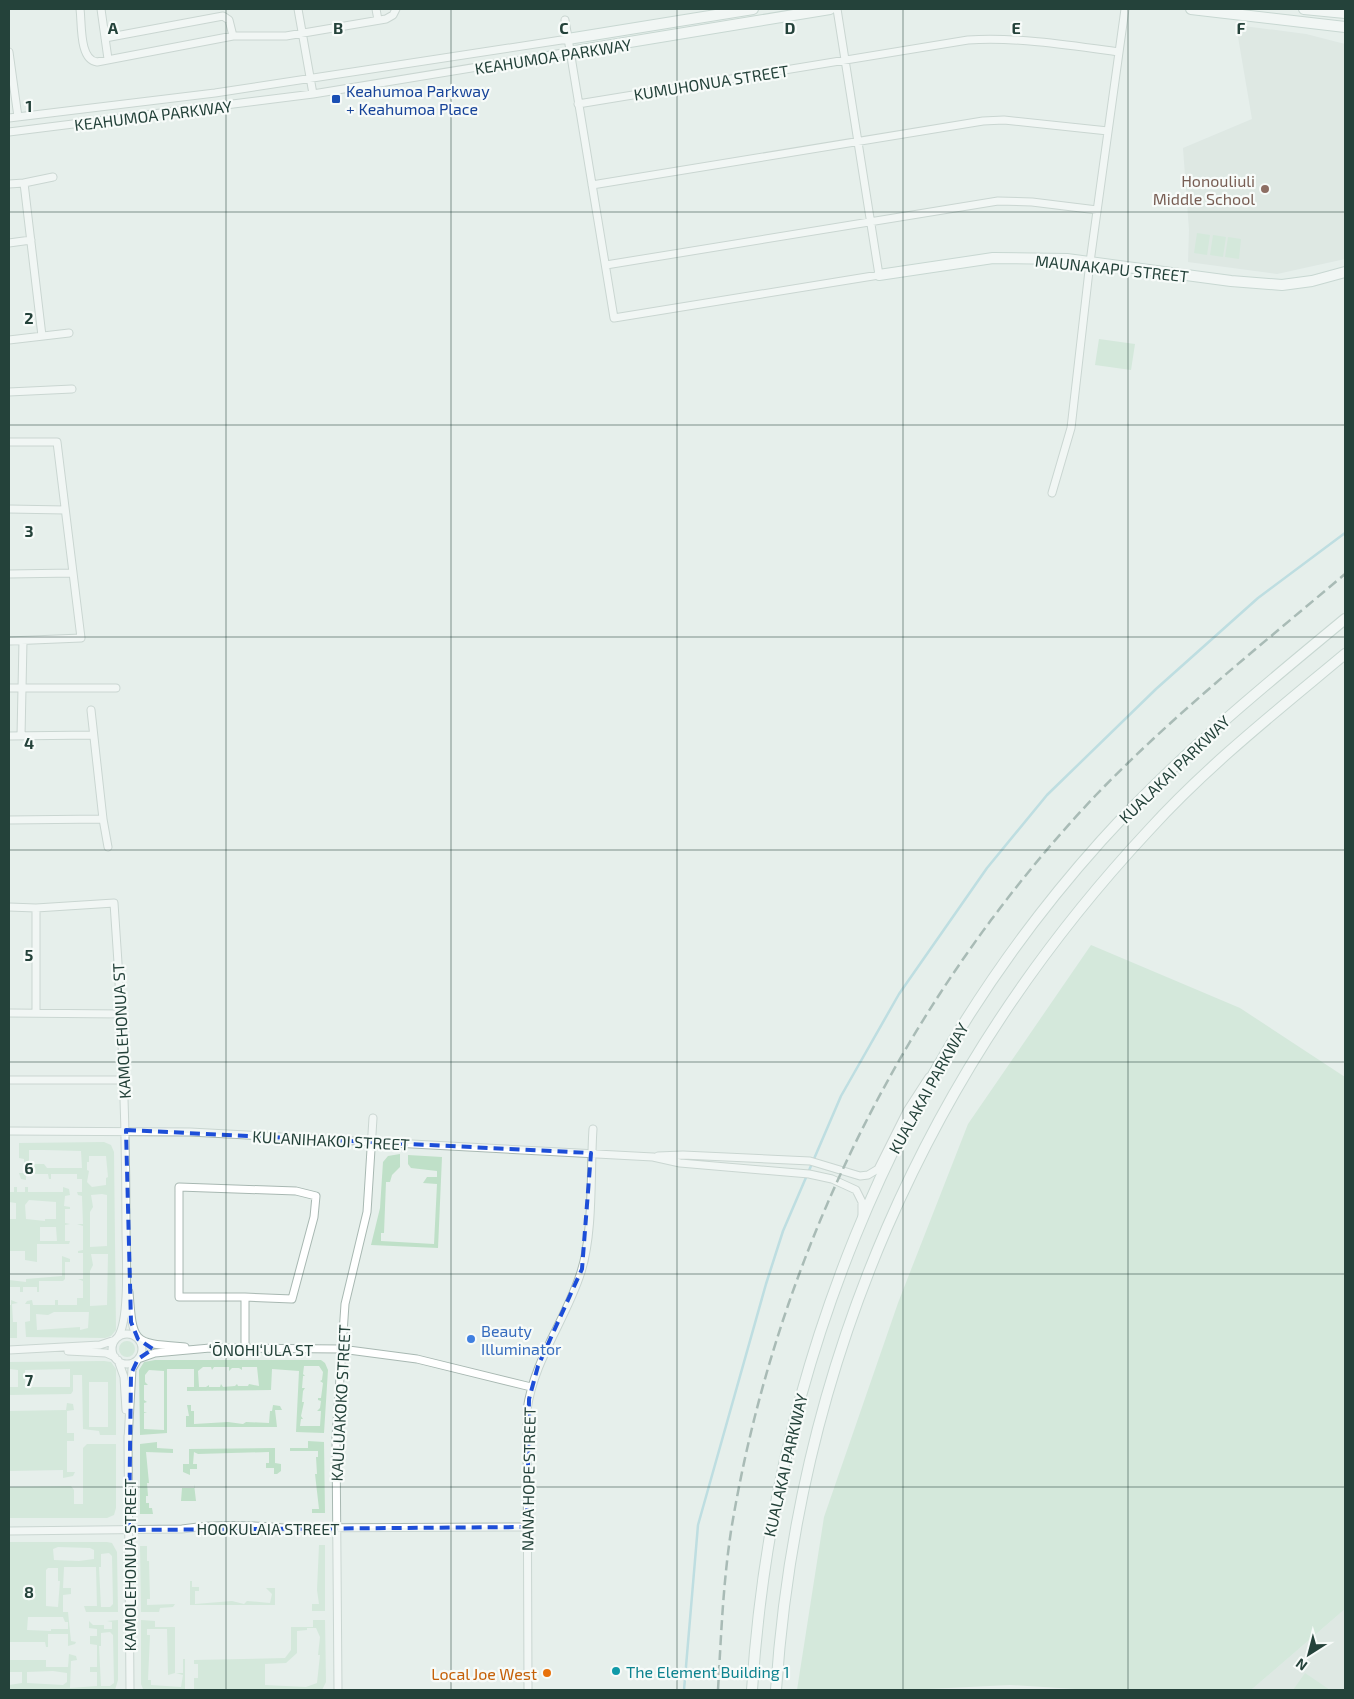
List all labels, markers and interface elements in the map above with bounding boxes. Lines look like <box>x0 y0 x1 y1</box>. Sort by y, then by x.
text: A <box>108 18 119 37</box>
text: B <box>333 18 343 37</box>
text: C <box>559 18 569 37</box>
text: D <box>785 18 796 37</box>
text: E <box>1011 18 1021 37</box>
text: F <box>1237 18 1246 37</box>
street label: KEAHUMOA PARKWAY <box>473 34 633 78</box>
street label: KUMUHONUA STREET <box>632 60 790 104</box>
place label: Keahumoa Parkway + Keahumoa Place <box>346 81 490 118</box>
marker: Keahumoa Parkway + Keahumoa Place <box>330 93 342 105</box>
text: 1 <box>26 96 32 115</box>
street label: KEAHUMOA PARKWAY <box>73 96 233 134</box>
place label: Honouliuli Middle School <box>1153 171 1255 208</box>
marker: Honouliuli Middle School <box>1259 183 1271 195</box>
street label: MAUNAKAPU STREET <box>1034 250 1190 286</box>
text: 2 <box>24 308 34 327</box>
text: 3 <box>24 521 34 540</box>
street label: KUALAKAI PARKWAY <box>1115 711 1233 827</box>
text: 4 <box>24 733 34 752</box>
text: 5 <box>25 945 34 964</box>
street label: KAMOLEHONUA ST <box>108 963 134 1099</box>
street label: KUALAKAI PARKWAY <box>884 1019 972 1157</box>
street label: KULANIHAKOI STREET <box>252 1126 410 1154</box>
text: 6 <box>24 1158 34 1177</box>
place label: Beauty Illuminator <box>481 1321 562 1358</box>
street label: KAULUAKOKO STREET <box>326 1324 354 1482</box>
marker: Beauty Illuminator <box>465 1333 477 1345</box>
street label: ‘ŌNOHI‘ULA ST <box>209 1340 313 1359</box>
text: 7 <box>25 1370 34 1389</box>
street label: KUALAKAI PARKWAY <box>759 1391 811 1539</box>
street label: NANA HOPE STREET <box>517 1407 539 1551</box>
street label: KAMOLEHONUA STREET <box>120 1478 139 1652</box>
street label: HOOKULAIA STREET <box>196 1519 340 1538</box>
text: 8 <box>24 1582 34 1601</box>
north arrow <box>1284 1629 1334 1679</box>
text: N <box>1292 1655 1310 1675</box>
place label: The Element Building 1 <box>626 1662 790 1681</box>
place label: Local Joe West <box>431 1664 537 1683</box>
marker: The Element Building 1 <box>610 1665 622 1677</box>
marker: Local Joe West <box>541 1667 553 1679</box>

